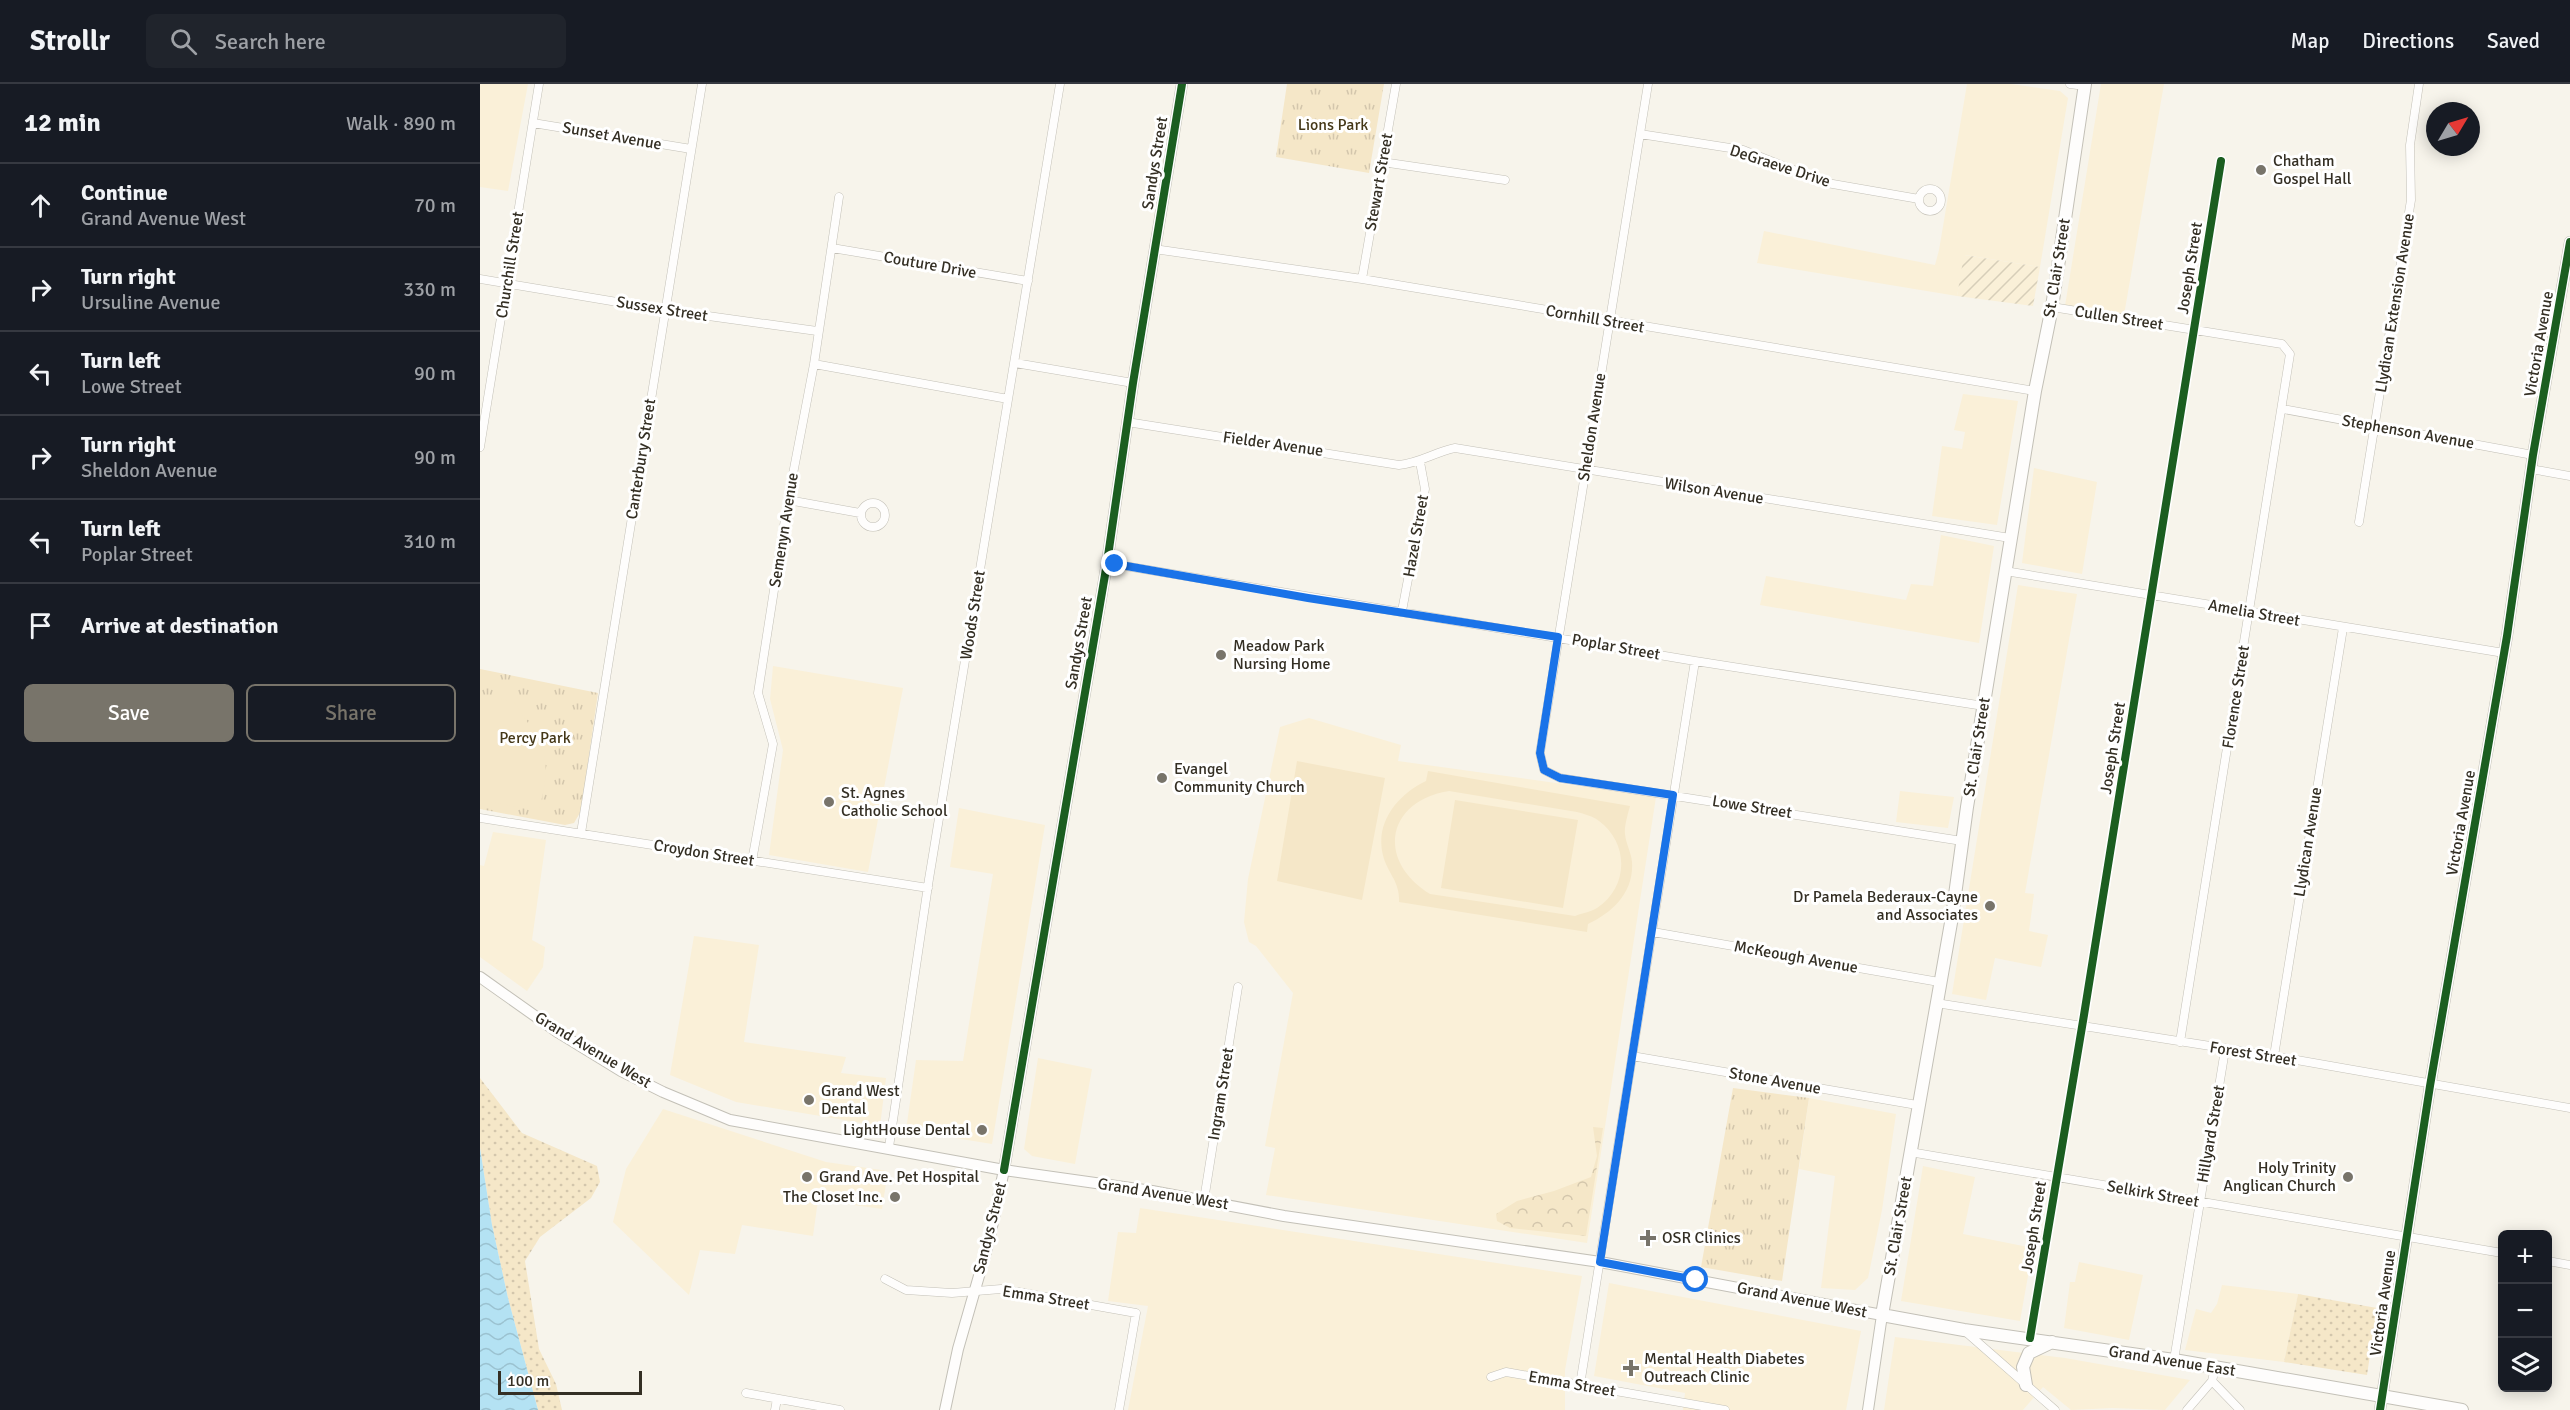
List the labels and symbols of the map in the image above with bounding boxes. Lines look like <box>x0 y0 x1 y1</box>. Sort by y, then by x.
north arrow <box>2426 102 2480 156</box>
street label: Sandys Street <box>1138 115 1172 211</box>
park label: Lions Park <box>1298 115 1368 135</box>
street label: Sunset Avenue <box>561 117 663 155</box>
street label: Stewart Street <box>1361 131 1397 232</box>
street label: DeGraeve Drive <box>1727 140 1833 192</box>
place label: Chatham Gospel Hall <box>2273 151 2352 189</box>
marker: Chatham Gospel Hall <box>2254 163 2268 177</box>
street label: Churchill Street <box>492 210 528 320</box>
street label: Llydican Extension Avenue <box>2371 212 2419 394</box>
street label: St. Clair Street <box>2039 217 2075 319</box>
street label: Joseph Street <box>2173 220 2207 315</box>
street label: Couture Drive <box>882 247 978 283</box>
street label: Victoria Avenue <box>2520 290 2558 398</box>
street label: Sussex Street <box>615 292 709 326</box>
street label: Cornhill Street <box>1544 300 1646 338</box>
street label: Cullen Street <box>2073 301 2165 335</box>
street label: Sheldon Avenue <box>1574 371 1610 483</box>
street label: Canterbury Street <box>622 397 660 521</box>
street label: Stephenson Avenue <box>2340 411 2476 453</box>
street label: Fielder Avenue <box>1221 427 1325 461</box>
street label: Semenyn Avenue <box>765 471 803 589</box>
street label: Wilson Avenue <box>1663 473 1765 509</box>
street label: Hazel Street <box>1399 493 1433 579</box>
route end <box>1101 550 1127 576</box>
street label: Woods Street <box>956 568 990 661</box>
street label: Sandys Street <box>1061 595 1097 691</box>
street label: Amelia Street <box>2207 595 2302 631</box>
street label: Poplar Street <box>1570 629 1662 665</box>
place label: Meadow Park Nursing Home <box>1233 636 1330 674</box>
street label: Florence Street <box>2218 644 2254 750</box>
marker: Meadow Park Nursing Home <box>1214 648 1228 662</box>
street label: St. Clair Street <box>1959 696 1995 798</box>
street label: Joseph Street <box>2096 700 2130 795</box>
park label: Percy Park <box>499 728 571 748</box>
place label: Evangel Community Church <box>1174 759 1305 797</box>
street label: Victoria Avenue <box>2442 769 2480 877</box>
marker: Evangel Community Church <box>1155 771 1169 785</box>
place label: St. Agnes Catholic School <box>841 783 948 821</box>
street label: Llydican Avenue <box>2289 786 2327 898</box>
street label: Lowe Street <box>1711 791 1794 823</box>
marker: St. Agnes Catholic School <box>822 795 836 809</box>
street label: Croydon Street <box>652 835 756 871</box>
place label: Dr Pamela Bederaux-Cayne and Associates <box>1793 887 1978 925</box>
marker: Dr Pamela Bederaux-Cayne and Associates <box>1983 899 1997 913</box>
street label: McKeough Avenue <box>1732 936 1860 978</box>
street label: Grand Avenue West <box>531 1007 655 1093</box>
street label: Forest Street <box>2208 1037 2298 1071</box>
street label: Ingram Street <box>1204 1046 1238 1142</box>
street label: Stone Avenue <box>1727 1063 1823 1099</box>
place label: Grand West Dental <box>821 1081 900 1119</box>
street label: Hillyard Street <box>2193 1083 2230 1184</box>
marker: Grand West Dental <box>802 1093 816 1107</box>
place label: LightHouse Dental <box>843 1120 970 1140</box>
marker: LightHouse Dental <box>975 1123 989 1137</box>
place label: Holy Trinity Anglican Church <box>2223 1158 2337 1196</box>
place label: Grand Ave. Pet Hospital <box>819 1167 980 1187</box>
marker: Grand Ave. Pet Hospital <box>800 1170 814 1184</box>
marker: Holy Trinity Anglican Church <box>2341 1170 2355 1184</box>
street label: Grand Avenue West <box>1096 1174 1230 1214</box>
street label: St. Clair Street <box>1879 1175 1917 1277</box>
street label: Selkirk Street <box>2105 1176 2201 1212</box>
street label: Joseph Street <box>2017 1179 2051 1274</box>
street label: Sandys Street <box>969 1180 1011 1276</box>
place label: The Closet Inc. <box>783 1187 883 1207</box>
marker: The Closet Inc. <box>888 1190 902 1204</box>
place label: OSR Clinics <box>1662 1228 1741 1248</box>
marker: OSR Clinics <box>1639 1229 1657 1247</box>
street label: Victoria Avenue <box>2366 1249 2400 1357</box>
route start <box>1682 1266 1708 1292</box>
street label: Grand Avenue West <box>1735 1278 1869 1322</box>
street label: Emma Street <box>1001 1281 1091 1315</box>
street label: Grand Avenue East <box>2107 1341 2237 1381</box>
place label: Mental Health Diabetes Outreach Clinic <box>1644 1349 1805 1387</box>
marker: Mental Health Diabetes Outreach Clinic <box>1622 1359 1640 1377</box>
street label: Emma Street <box>1527 1367 1617 1402</box>
scale bar <box>498 1368 642 1396</box>

